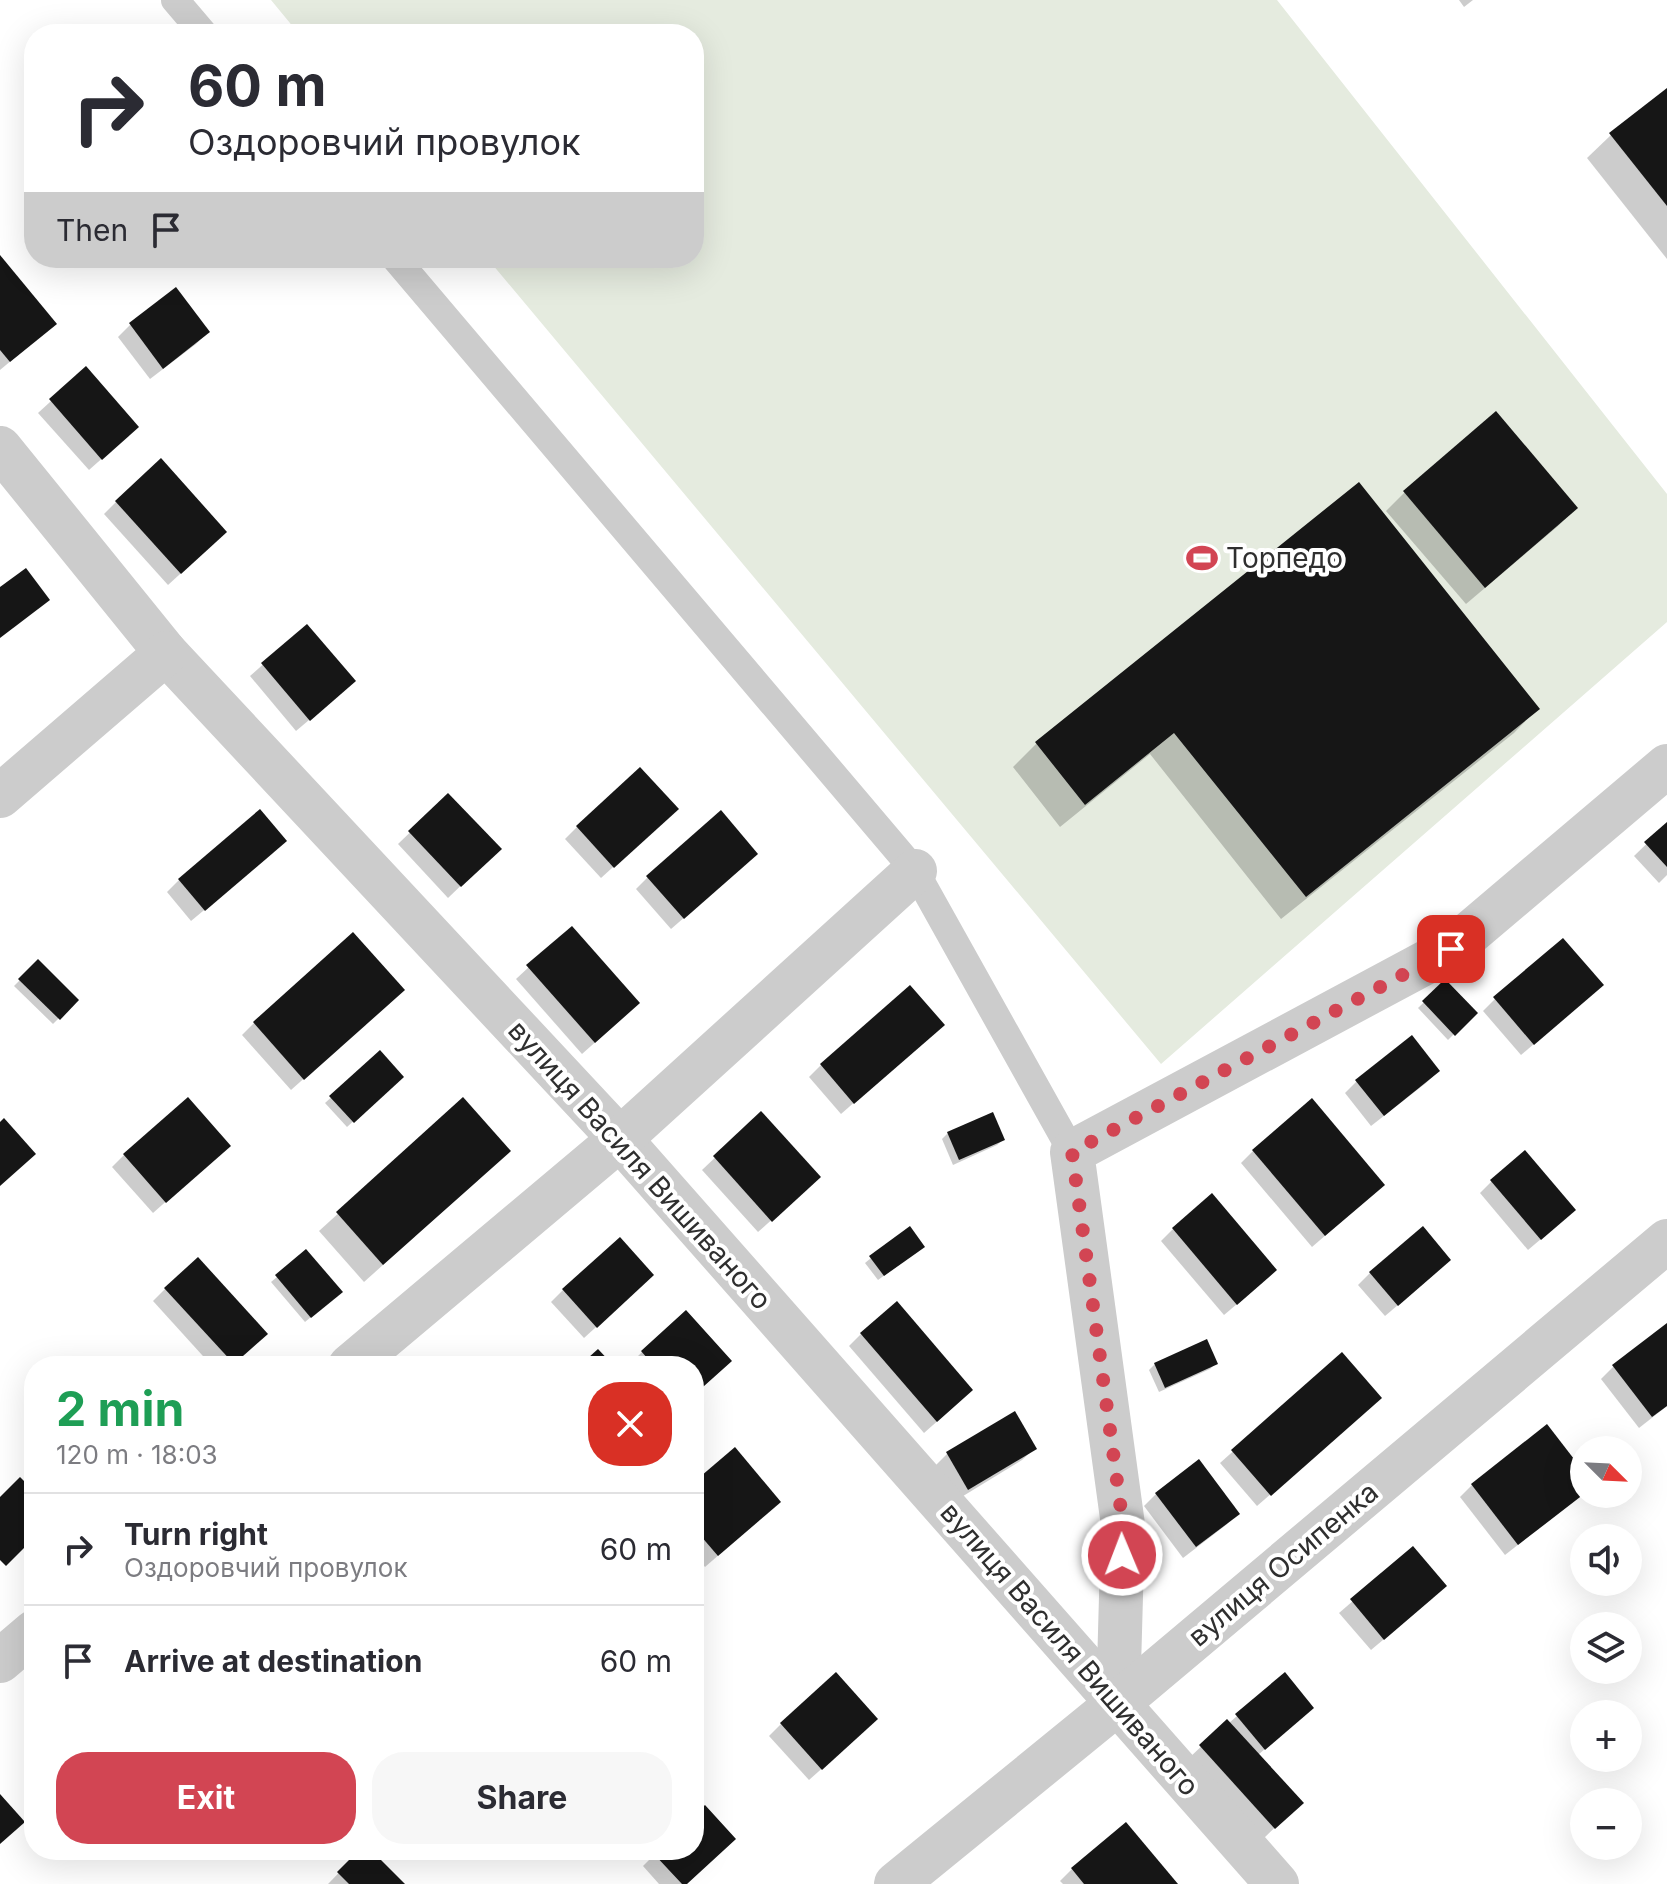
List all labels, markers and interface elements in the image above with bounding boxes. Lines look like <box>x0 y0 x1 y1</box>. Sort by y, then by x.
text: 60 m <box>188 52 327 120</box>
icon: right <box>56 56 160 160</box>
text: Оздоровчий провулок <box>188 120 581 164</box>
icon: arrive <box>144 208 188 252</box>
text: Then <box>56 212 128 248</box>
sports icon: Торпедо <box>1185 541 1219 575</box>
place label: Торпедо <box>1226 541 1343 575</box>
pin <box>1417 915 1485 983</box>
icon: arrive <box>1429 927 1473 971</box>
street label: вулиця Василя Вишиваного <box>501 1014 779 1316</box>
text: 2 min <box>56 1379 184 1438</box>
button: close <box>588 1382 672 1466</box>
north arrow <box>1570 1436 1642 1508</box>
map controls <box>1570 1436 1642 1860</box>
text: 120 m · 18:03 <box>56 1439 218 1470</box>
street label: вулиця Осипенка <box>1181 1475 1385 1653</box>
street label: вулиця Василя Вишиваного <box>933 1496 1207 1802</box>
position arrow <box>1080 1513 1164 1597</box>
text: Turn right <box>124 1516 268 1552</box>
button: sound <box>1570 1524 1642 1596</box>
icon: right <box>56 1527 100 1571</box>
text: 60 m <box>600 1531 672 1567</box>
text: Оздоровчий провулок <box>124 1552 407 1583</box>
button: layers <box>1570 1612 1642 1684</box>
icon: arrive <box>56 1639 100 1683</box>
text: Arrive at destination <box>124 1643 422 1679</box>
text: 60 m <box>600 1643 672 1679</box>
button: + <box>1570 1700 1642 1772</box>
button: Exit <box>56 1752 356 1844</box>
button: Share <box>372 1752 672 1844</box>
button: − <box>1570 1788 1642 1860</box>

